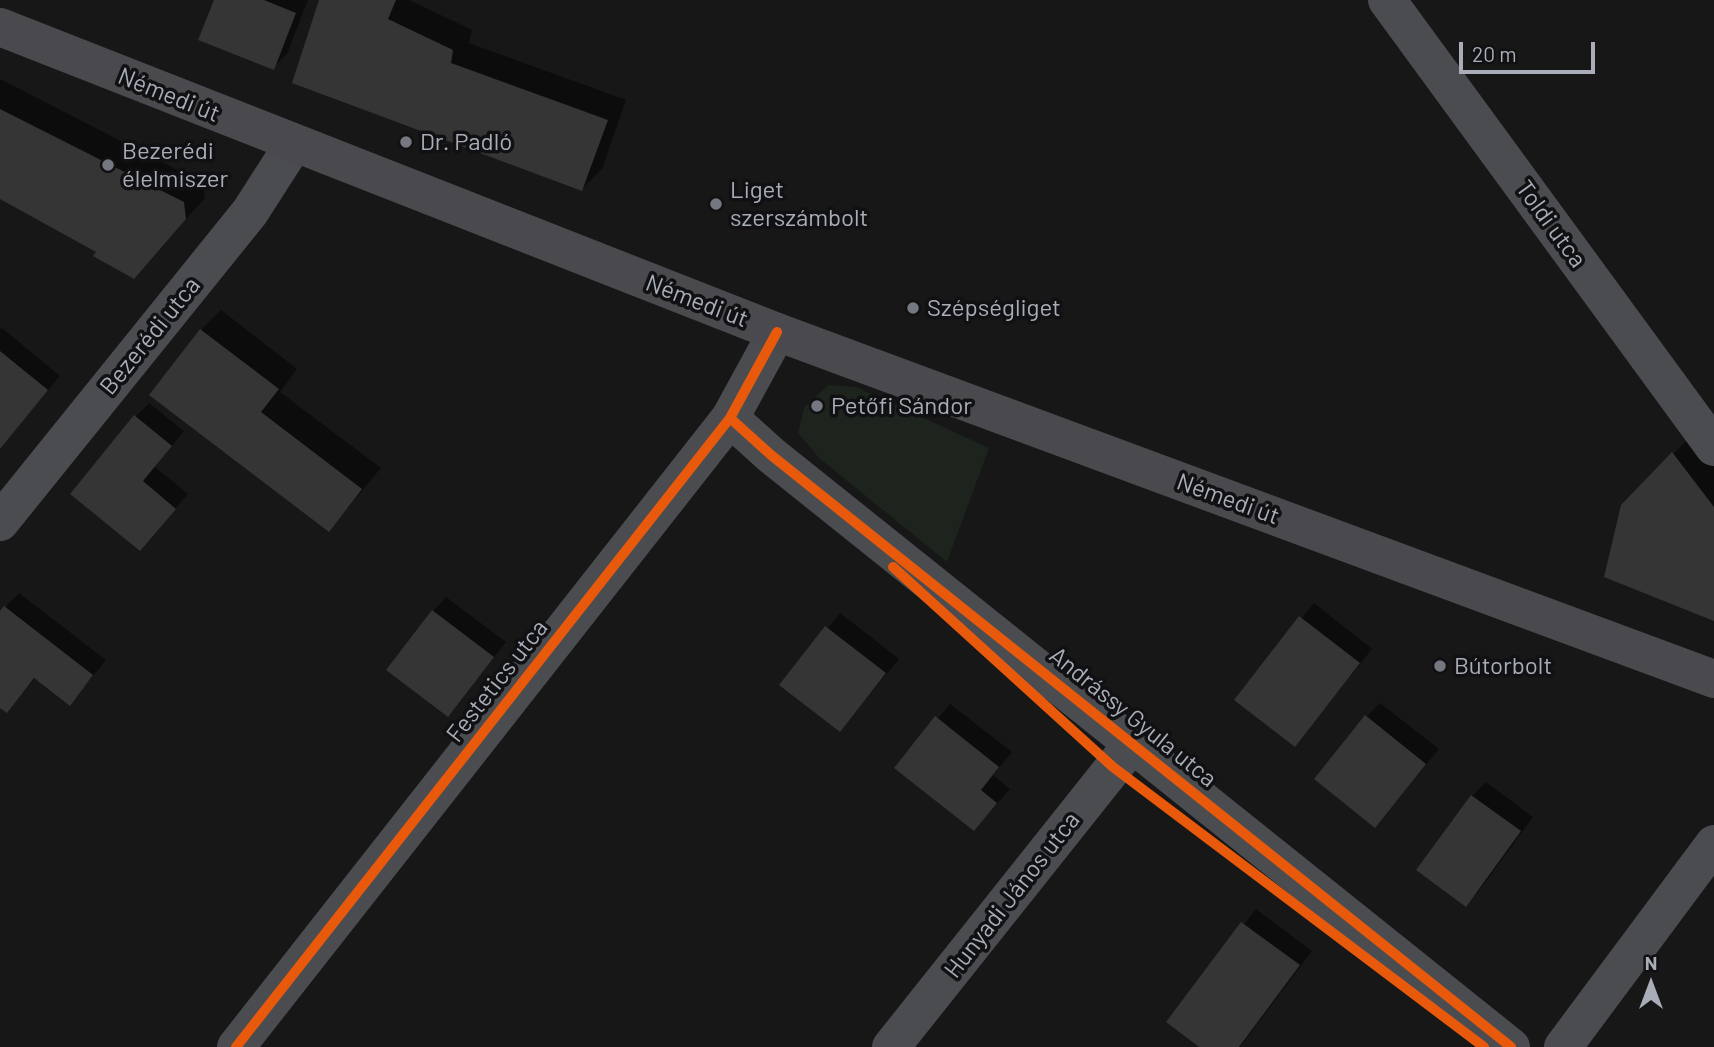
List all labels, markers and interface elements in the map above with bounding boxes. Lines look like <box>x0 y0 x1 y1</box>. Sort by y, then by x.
scale bar <box>1462 28 1598 72</box>
text: 20 m <box>1472 41 1517 66</box>
street label: Némedi út <box>114 62 224 128</box>
place label: Dr. Padló <box>420 128 512 156</box>
marker: Dr. Padló <box>398 134 414 150</box>
place label: Bezerédi élelmiszer <box>122 137 228 193</box>
marker: Bezerédi élelmiszer <box>100 157 116 173</box>
street label: Toldi utca <box>1510 175 1592 273</box>
place label: Liget szerszámbolt <box>730 176 868 232</box>
marker: Liget szerszámbolt <box>708 196 724 212</box>
street label: Némedi út <box>642 268 752 334</box>
street label: Bezerédi utca <box>94 271 206 401</box>
place label: Szépségliget <box>927 294 1061 322</box>
marker: Szépségliget <box>905 300 921 316</box>
place label: Petőfi Sándor <box>831 392 972 420</box>
marker: Petőfi Sándor <box>809 398 825 414</box>
street label: Némedi út <box>1173 467 1283 531</box>
street label: Festetics utca <box>440 614 554 748</box>
street label: Andrássy Gyula utca <box>1044 641 1222 793</box>
place label: Bútorbolt <box>1454 652 1552 680</box>
marker: Bútorbolt <box>1432 658 1448 674</box>
street label: Hunyadi János utca <box>938 806 1086 984</box>
north arrow <box>1616 949 1686 1019</box>
text: N <box>1645 951 1657 974</box>

